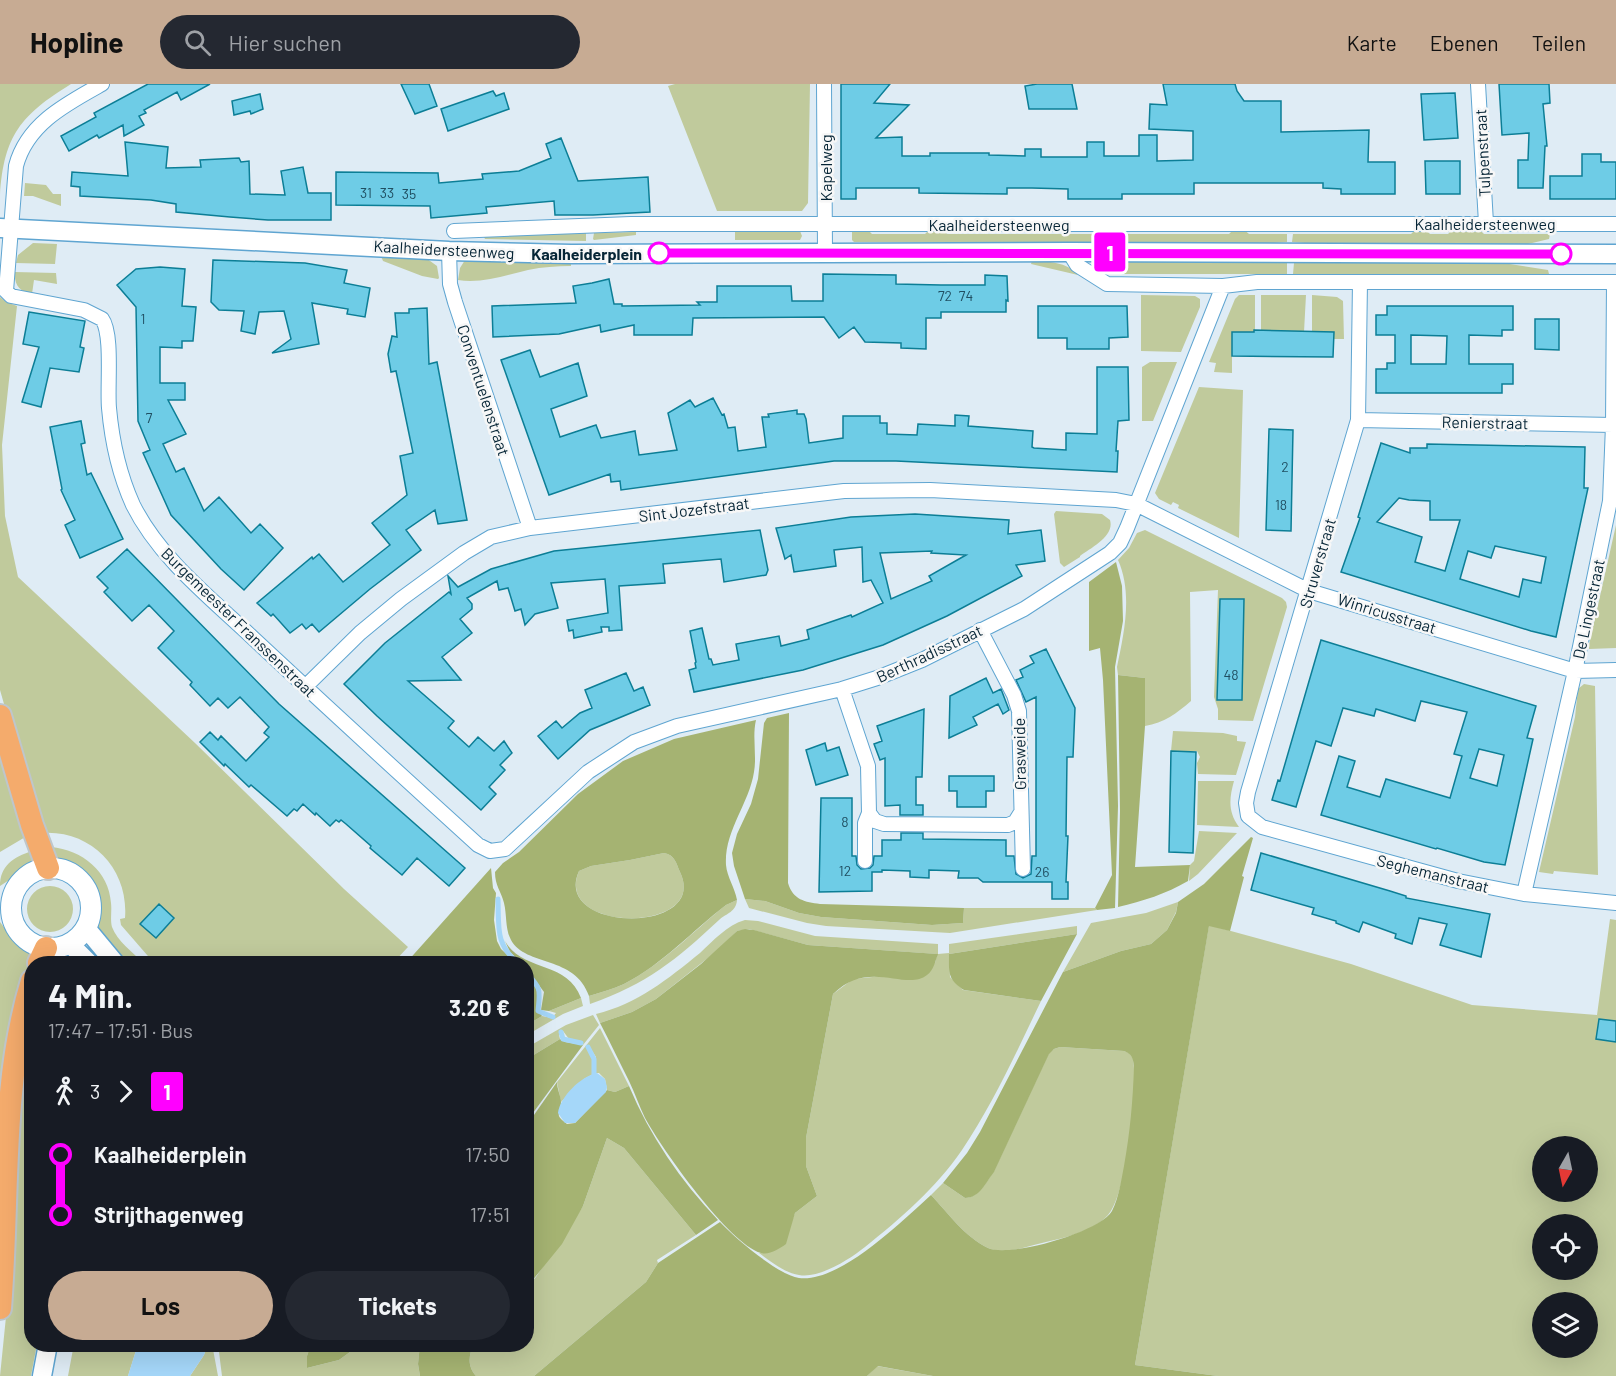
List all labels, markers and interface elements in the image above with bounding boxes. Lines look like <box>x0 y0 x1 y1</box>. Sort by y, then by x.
search box <box>160 15 580 69</box>
text: Hopline <box>30 25 124 59</box>
icon: search <box>181 26 214 59</box>
text: Hier suchen <box>229 29 342 55</box>
text: Karte <box>1347 30 1397 55</box>
text: Ebenen <box>1430 30 1499 55</box>
text: Teilen <box>1532 30 1586 55</box>
street label: Tulpenstraat <box>1470 109 1494 197</box>
street label: Kapelweg <box>816 134 835 202</box>
house number: 31 <box>360 184 372 201</box>
house number: 33 <box>380 184 394 201</box>
house number: 35 <box>402 185 416 202</box>
street label: Kaalheidersteenweg <box>1414 214 1556 233</box>
street label: Kaalheidersteenweg <box>928 215 1070 234</box>
line badge: 1 <box>1090 232 1130 272</box>
street label: Kaalheidersteenweg <box>373 236 515 262</box>
text: 1 <box>1106 240 1114 265</box>
marker: Kaalheiderplein <box>648 242 670 264</box>
unlabelled marker <box>1550 243 1572 265</box>
place label: Kaalheiderplein <box>531 244 642 263</box>
house number: 72 <box>938 287 952 304</box>
house number: 74 <box>959 287 973 304</box>
house number: 1 <box>141 310 145 327</box>
street label: Conventuelenstraat <box>454 322 514 458</box>
house number: 7 <box>146 409 153 426</box>
street label: Renierstraat <box>1441 412 1529 432</box>
house number: 2 <box>1281 458 1289 475</box>
street label: Sint Jozefstraat <box>638 493 750 525</box>
house number: 18 <box>1275 496 1287 513</box>
street label: Struverstraat <box>1295 516 1339 610</box>
street label: Burgemeester Franssenstraat <box>158 543 320 701</box>
street label: De Lingestraat <box>1568 557 1608 661</box>
street label: Winricusstraat <box>1335 589 1439 637</box>
street label: Berthradisstraat <box>873 620 985 686</box>
house number: 48 <box>1223 666 1239 683</box>
street label: Grasweide <box>1009 718 1029 790</box>
house number: 8 <box>841 813 849 830</box>
street label: Seghemanstraat <box>1375 850 1491 896</box>
house number: 12 <box>839 862 851 879</box>
house number: 26 <box>1035 863 1049 880</box>
text: 4 Min. <box>48 975 133 1015</box>
text: 3.20 € <box>449 994 510 1020</box>
text: 17:47 – 17:51 · Bus <box>48 1018 193 1042</box>
icon: walk <box>48 1075 81 1108</box>
icon: forward <box>109 1075 142 1108</box>
text: 3 <box>90 1079 100 1103</box>
text: 1 <box>163 1079 171 1104</box>
north arrow <box>1532 1136 1598 1202</box>
map controls <box>1532 1136 1598 1358</box>
text: Kaalheiderplein <box>94 1141 246 1167</box>
text: 17:50 <box>465 1142 510 1166</box>
text: Strijthagenweg <box>94 1201 244 1227</box>
text: 17:51 <box>470 1202 510 1226</box>
button: locate <box>1532 1214 1598 1280</box>
button: Los <box>48 1271 273 1340</box>
button: Tickets <box>285 1271 510 1340</box>
button: layers <box>1532 1292 1598 1358</box>

